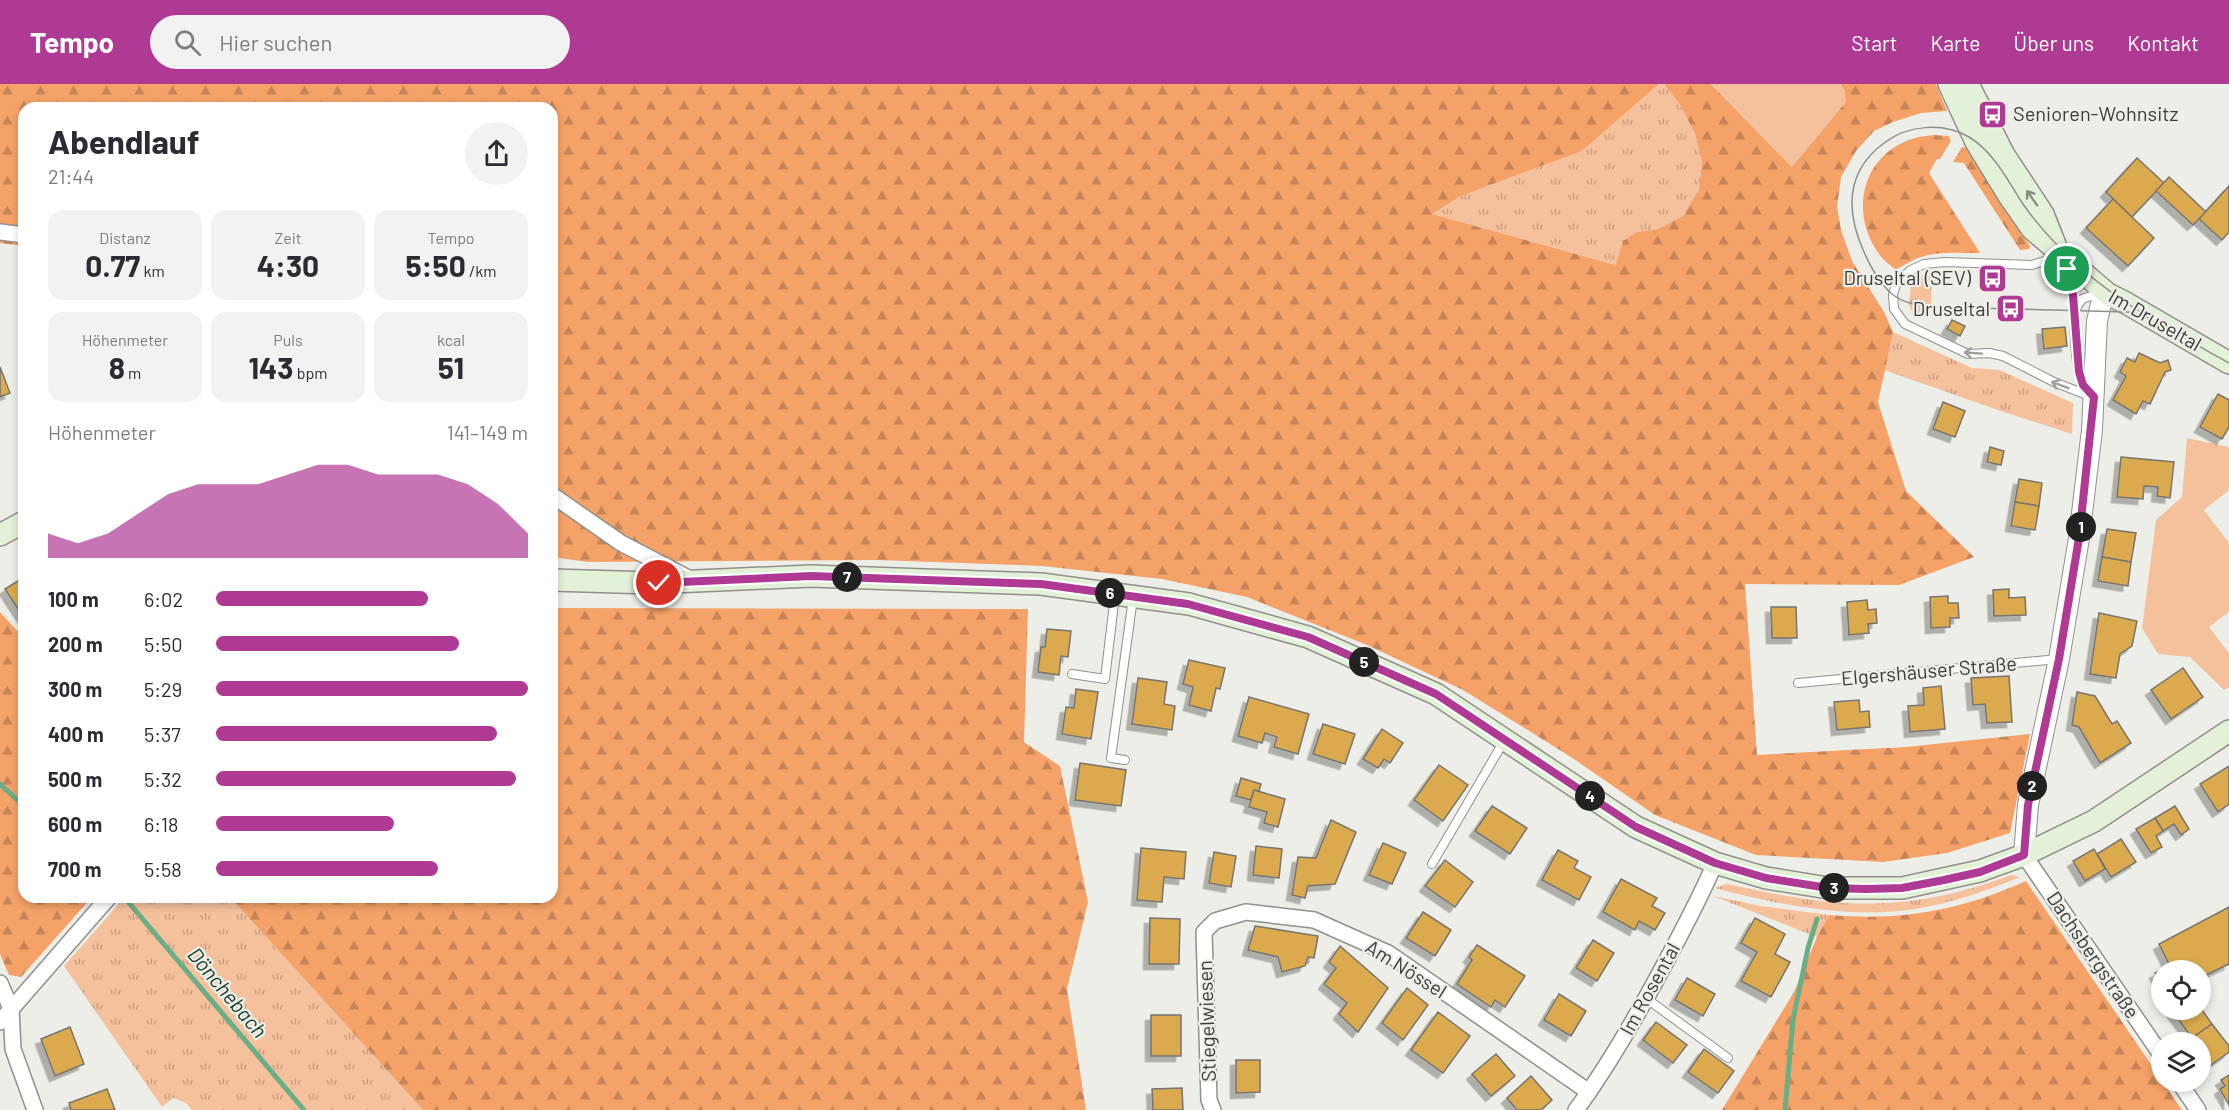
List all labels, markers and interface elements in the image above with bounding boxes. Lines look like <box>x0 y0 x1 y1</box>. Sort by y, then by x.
search box <box>150 15 570 69</box>
text: Tempo <box>30 25 114 59</box>
icon: search <box>171 26 204 59</box>
text: Hier suchen <box>219 29 332 55</box>
text: Start <box>1851 30 1898 55</box>
text: Karte <box>1931 30 1981 55</box>
text: Über uns <box>2014 30 2094 55</box>
text: Kontakt <box>2127 30 2199 55</box>
bus stop icon: Senioren-Wohnsitz <box>1976 98 2008 130</box>
place label: Senioren-Wohnsitz <box>2013 101 2179 125</box>
text: Abendlauf <box>48 121 200 161</box>
button: share <box>465 122 528 185</box>
text: 21:44 <box>48 164 94 188</box>
one-way arrow <box>2026 190 2038 206</box>
text: Distanz <box>99 228 151 247</box>
text: Zeit <box>274 228 302 247</box>
text: Tempo <box>427 228 475 247</box>
pin <box>2041 243 2092 294</box>
text: 0.77 <box>85 247 140 283</box>
text: 4:30 <box>257 247 319 283</box>
text: 5:50 <box>405 247 466 283</box>
icon: arrive <box>2050 252 2083 285</box>
text: km <box>140 261 165 280</box>
text: /km <box>466 261 497 280</box>
bus stop icon: Druseltal (SEV) <box>1976 262 2008 294</box>
place label: Druseltal (SEV) <box>1843 265 1972 289</box>
street label: Im Druseltal <box>2105 283 2206 355</box>
bus stop icon: Druseltal <box>1995 293 2027 325</box>
place label: Druseltal <box>1913 296 1990 320</box>
text: Höhenmeter <box>82 330 168 349</box>
text: Puls <box>273 330 303 349</box>
text: kcal <box>437 330 465 349</box>
one-way arrow <box>1964 347 1984 358</box>
text: 8 <box>109 349 125 385</box>
text: 143 <box>249 349 293 385</box>
text: 51 <box>438 349 464 385</box>
text: m <box>125 363 141 382</box>
text: bpm <box>293 363 328 382</box>
one-way arrow <box>2052 378 2070 389</box>
text: Höhenmeter <box>48 420 156 444</box>
text: 141–149 m <box>447 420 528 444</box>
pin: 1 <box>2066 512 2096 542</box>
text: 1 <box>2078 517 2084 536</box>
pin <box>633 557 684 608</box>
pin: 7 <box>832 562 862 592</box>
icon: check <box>642 566 675 599</box>
text: 7 <box>843 567 851 586</box>
pin: 6 <box>1095 578 1125 608</box>
text: 6 <box>1106 583 1114 602</box>
text: 100 m <box>48 587 99 611</box>
text: 6:02 <box>144 587 183 611</box>
text: 200 m <box>48 632 103 656</box>
text: 5:50 <box>144 632 183 656</box>
pin: 5 <box>1349 647 1379 677</box>
street label: Elgershäuser Straße <box>1840 650 2018 690</box>
text: 5 <box>1360 652 1368 671</box>
text: 300 m <box>48 677 102 701</box>
text: 5:29 <box>144 677 182 701</box>
text: 400 m <box>48 722 104 746</box>
text: 5:37 <box>144 722 181 746</box>
text: 500 m <box>48 767 102 791</box>
text: 5:32 <box>144 767 182 791</box>
pin: 2 <box>2017 771 2047 801</box>
text: 2 <box>2028 776 2036 795</box>
pin: 4 <box>1575 781 1605 811</box>
text: 4 <box>1585 786 1595 805</box>
text: 600 m <box>48 812 102 836</box>
text: 6:18 <box>144 812 179 836</box>
text: 700 m <box>48 857 101 881</box>
text: 5:58 <box>144 857 182 881</box>
pin: 3 <box>1819 873 1849 903</box>
text: 3 <box>1830 878 1838 897</box>
street label: Dachsbergstraße <box>2042 886 2145 1023</box>
street label: Am Nössel <box>1362 934 1452 1002</box>
street label: Im Rosental <box>1614 938 1684 1039</box>
water label: Dönchebach <box>183 942 273 1042</box>
street label: Stiegelwiesen <box>1192 960 1220 1082</box>
map controls <box>2151 960 2211 1092</box>
button: locate <box>2151 960 2211 1020</box>
button: layers <box>2151 1032 2211 1092</box>

